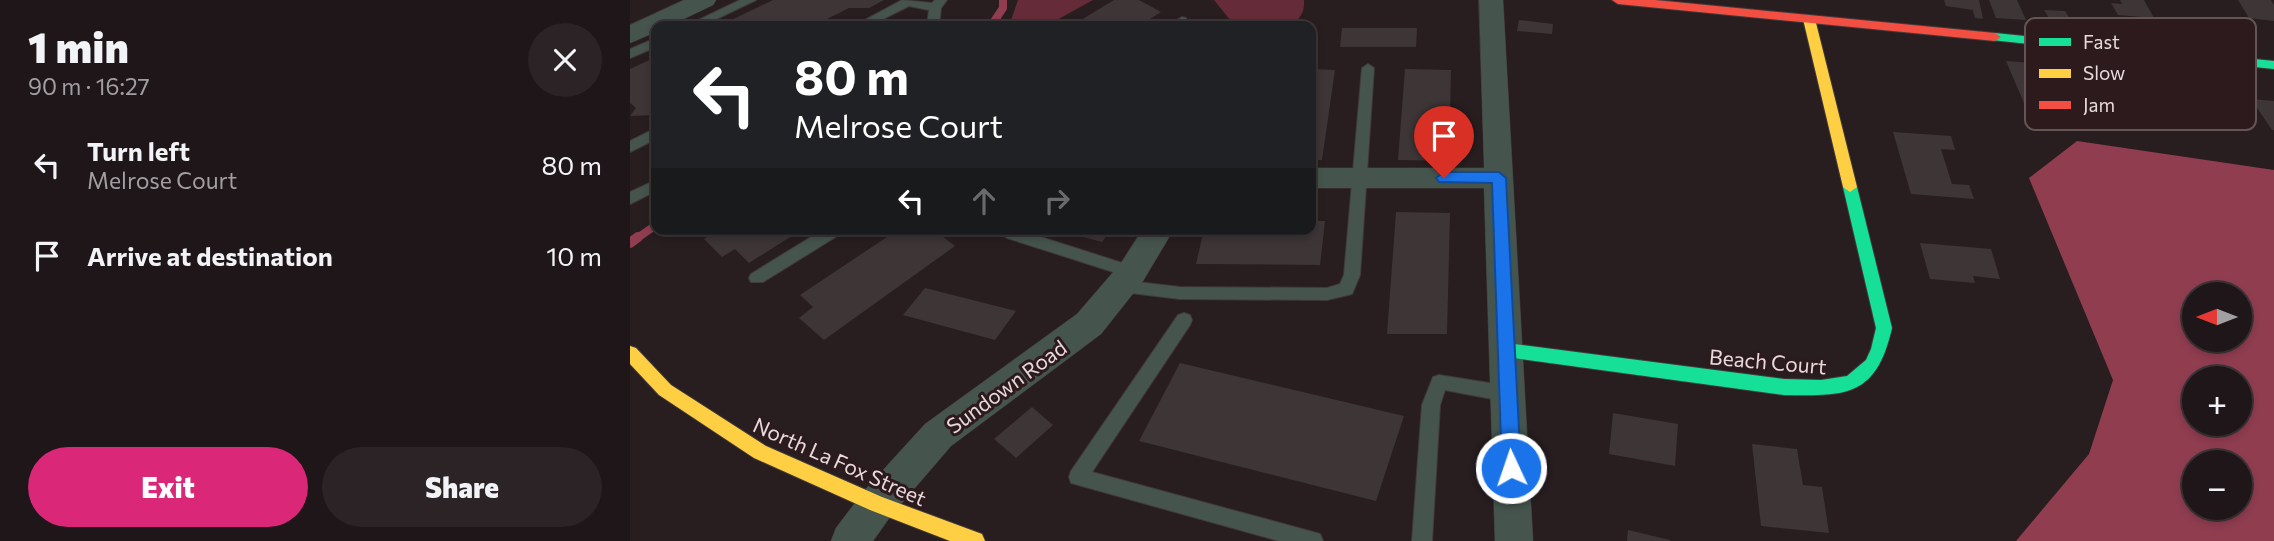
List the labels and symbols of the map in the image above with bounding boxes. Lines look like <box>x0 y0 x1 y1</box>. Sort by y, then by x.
legend <box>2025 18 2256 130</box>
text: Fast <box>2083 30 2120 53</box>
text: Slow <box>2083 61 2125 84</box>
text: Jam <box>2083 93 2115 116</box>
pin <box>1414 106 1474 178</box>
north arrow <box>2182 282 2252 352</box>
street label: Sundown Road <box>941 334 1071 438</box>
street label: Beach Court <box>1708 343 1828 379</box>
street label: North La Fox Street <box>750 412 930 510</box>
position arrow <box>1474 431 1548 505</box>

